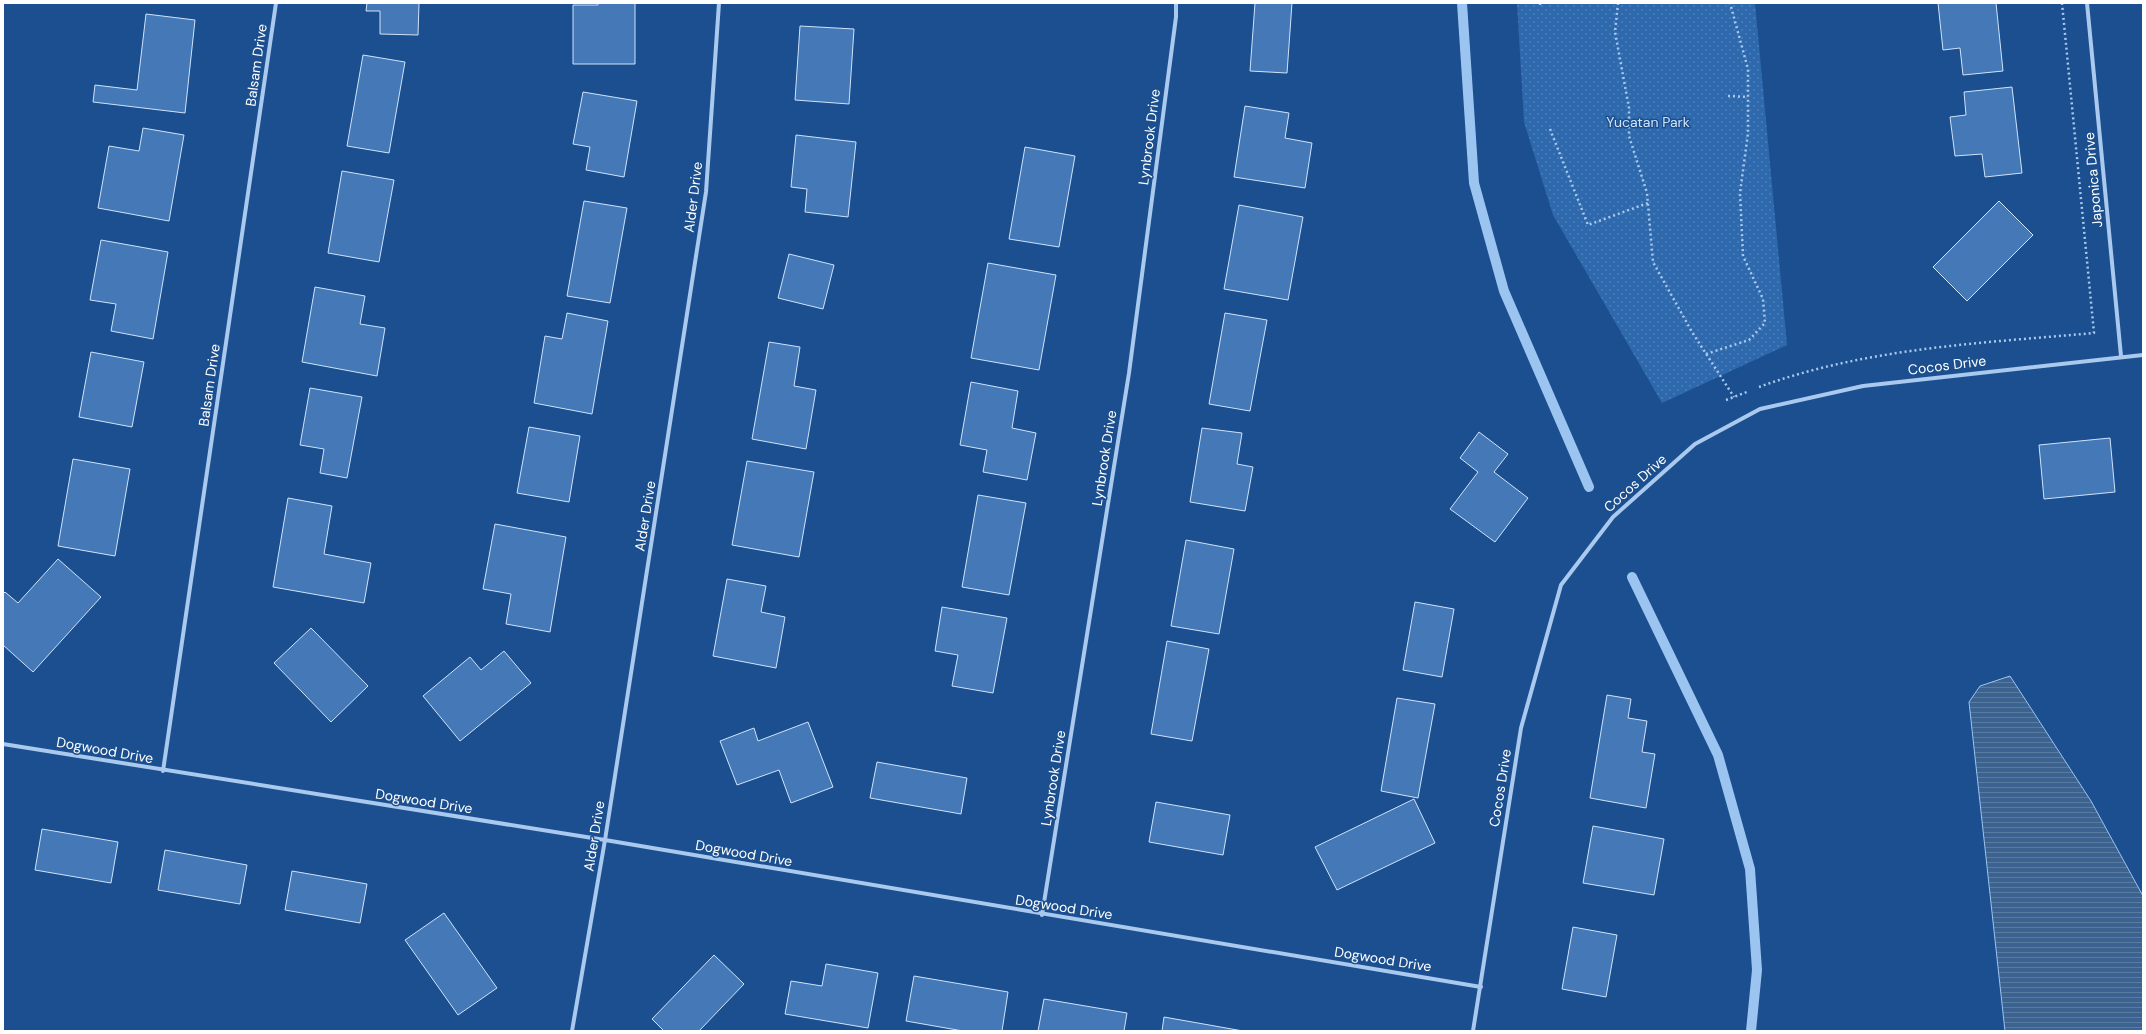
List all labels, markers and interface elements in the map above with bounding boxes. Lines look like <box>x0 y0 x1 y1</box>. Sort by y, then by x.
street label: Balsam Drive <box>241 23 271 107</box>
street label: Lynbrook Drive <box>1134 88 1164 186</box>
park label: Yucatan Park <box>1606 113 1690 131</box>
street label: Japonica Drive <box>2080 132 2106 228</box>
street label: Alder Drive <box>680 161 706 233</box>
street label: Balsam Drive <box>194 343 224 427</box>
street label: Cocos Drive <box>1907 351 1987 379</box>
street label: Lynbrook Drive <box>1088 409 1120 507</box>
street label: Cocos Drive <box>1600 450 1670 516</box>
street label: Alder Drive <box>631 479 659 553</box>
street label: Lynbrook Drive <box>1037 729 1069 827</box>
street label: Dogwood Drive <box>55 733 155 767</box>
street label: Cocos Drive <box>1485 748 1515 828</box>
street label: Dogwood Drive <box>374 784 474 818</box>
street label: Alder Drive <box>580 799 608 873</box>
street label: Dogwood Drive <box>694 836 794 870</box>
street label: Dogwood Drive <box>1014 890 1114 924</box>
street label: Dogwood Drive <box>1333 942 1433 976</box>

